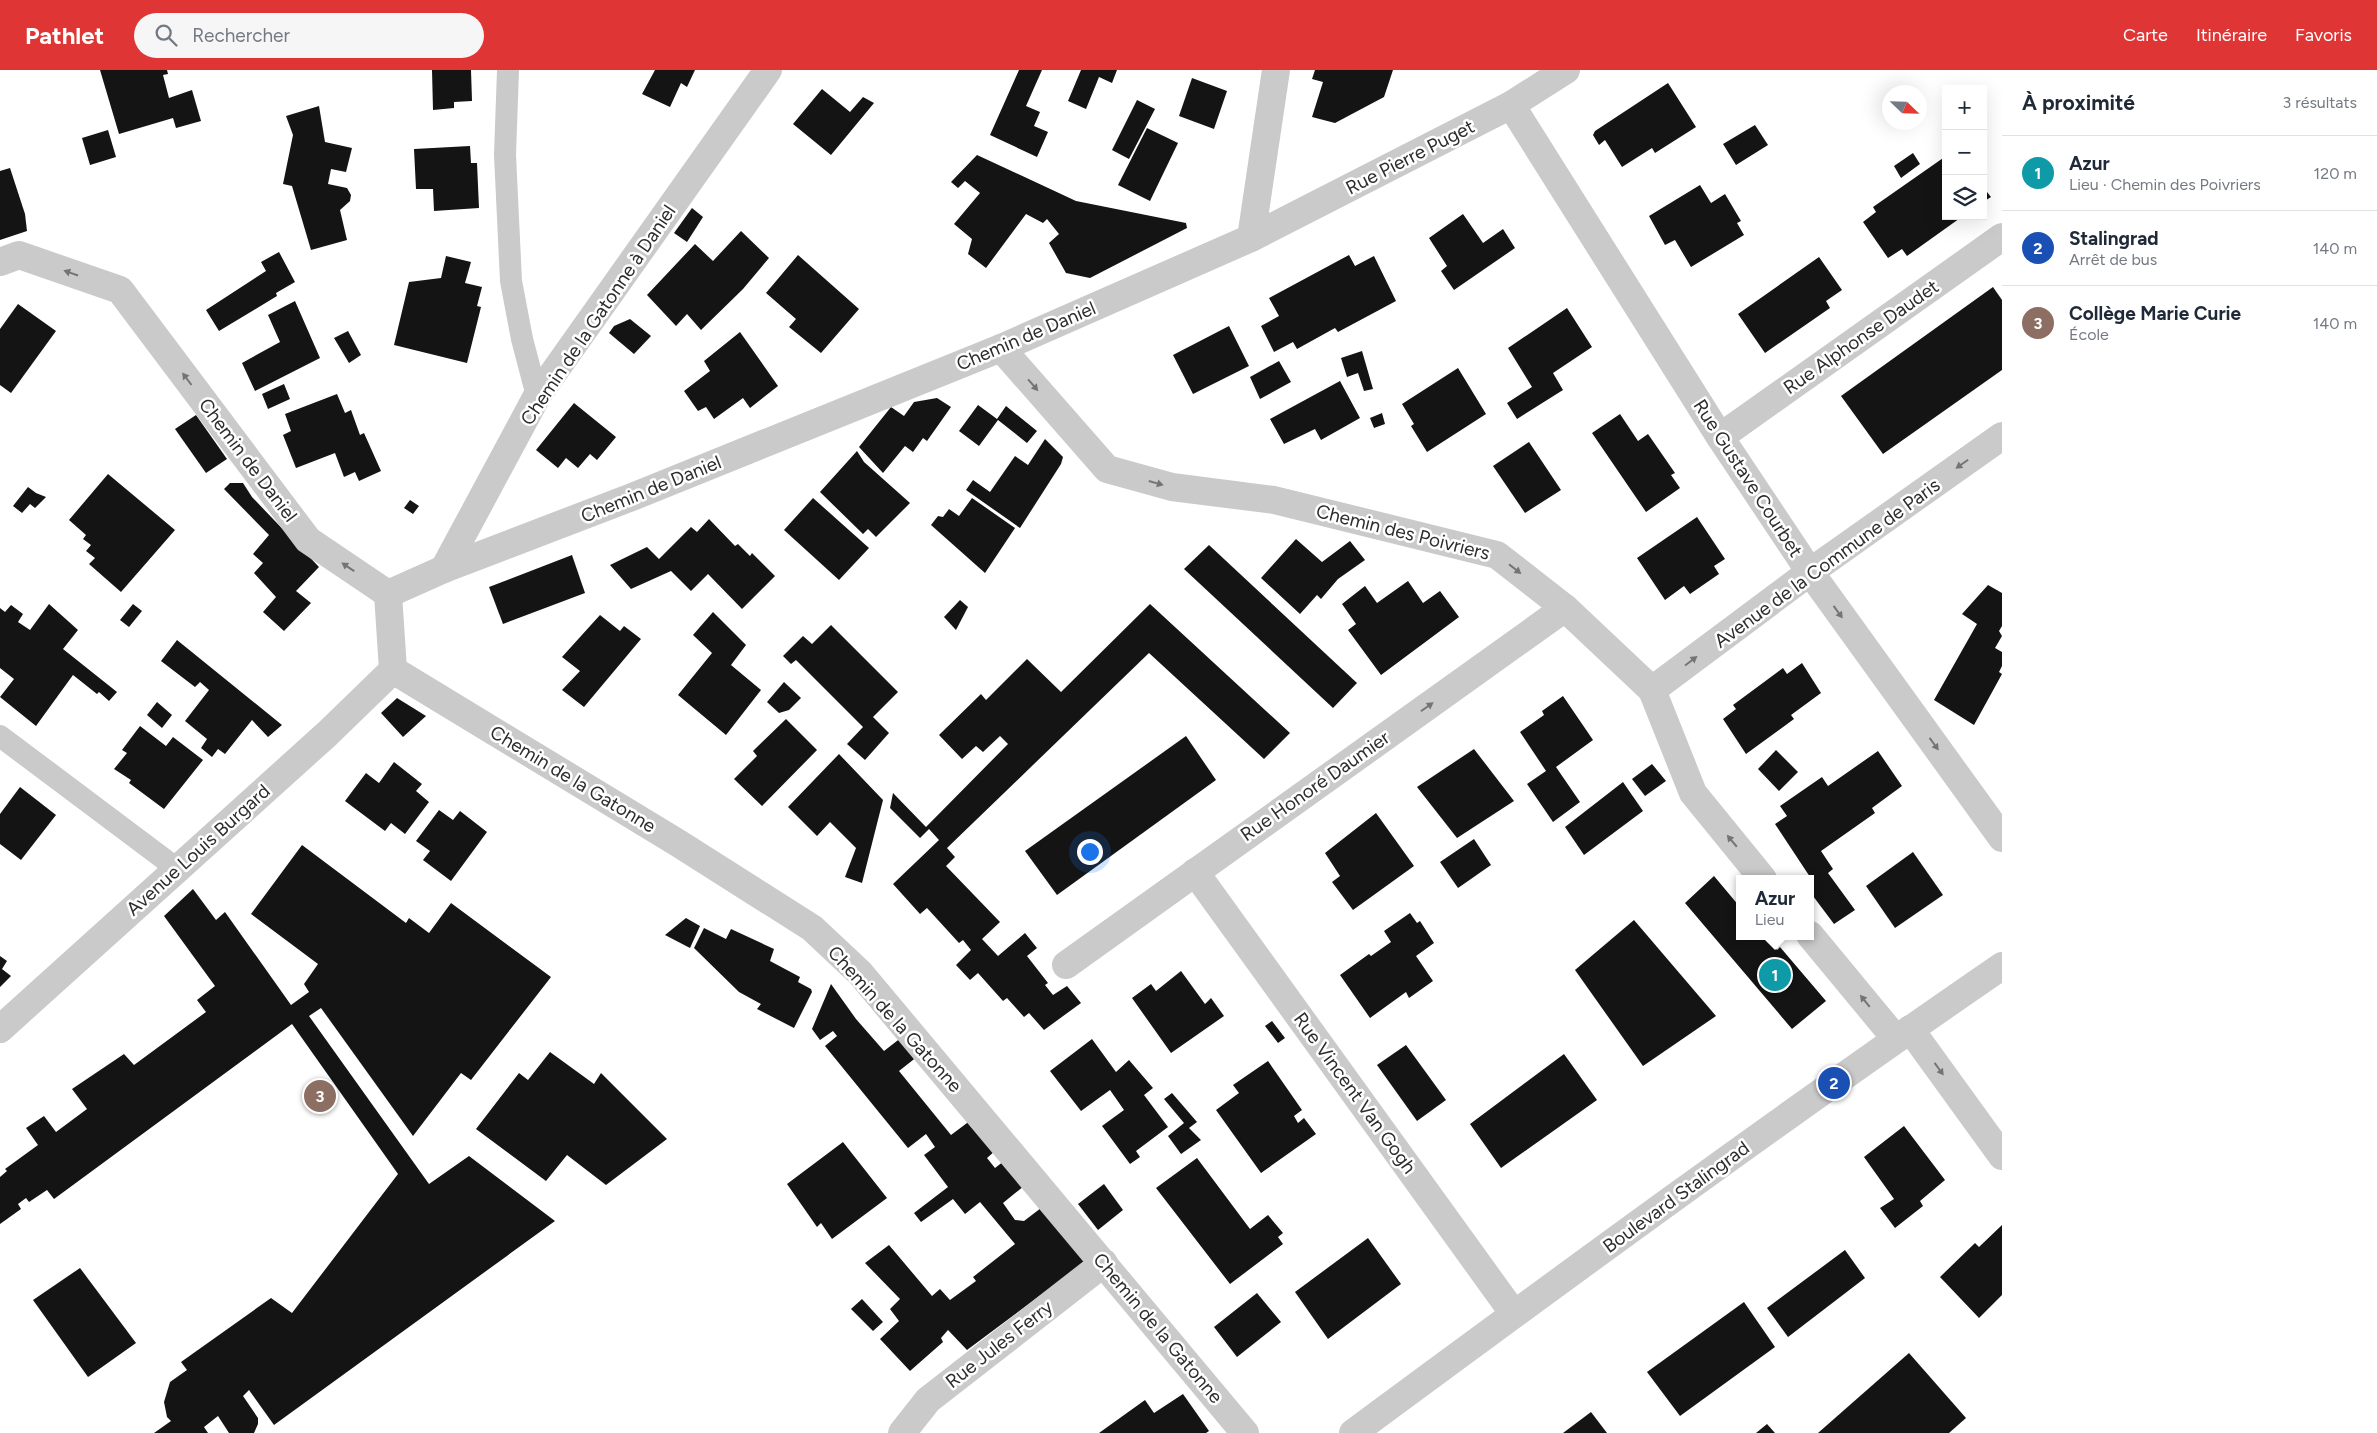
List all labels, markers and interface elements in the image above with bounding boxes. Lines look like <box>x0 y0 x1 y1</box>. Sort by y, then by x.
search box <box>134 13 484 58</box>
text: Pathlet <box>25 21 104 50</box>
icon: search <box>152 21 180 49</box>
text: Rechercher <box>192 24 290 47</box>
text: Carte <box>2123 24 2168 46</box>
text: Itinéraire <box>2196 24 2267 46</box>
text: Favoris <box>2295 24 2352 46</box>
north arrow <box>1882 85 1927 130</box>
map controls <box>1942 85 1987 220</box>
button: + <box>1942 85 1987 130</box>
text: À proximité <box>2022 90 2135 115</box>
text: 3 résultats <box>2283 93 2357 112</box>
street label: Rue Pierre Puget <box>1342 115 1478 199</box>
button: − <box>1942 130 1987 175</box>
text: Azur <box>2069 152 2110 175</box>
text: 1 <box>2035 164 2041 183</box>
text: 120 m <box>2314 164 2357 183</box>
button: layers <box>1942 175 1987 220</box>
text: Lieu · Chemin des Poivriers <box>2069 175 2261 194</box>
street label: Chemin de la Gatonne à Daniel <box>516 201 680 429</box>
text: Stalingrad <box>2069 227 2159 250</box>
text: 2 <box>2033 239 2043 258</box>
text: 140 m <box>2313 239 2357 258</box>
text: Arrêt de bus <box>2069 250 2157 269</box>
one-way arrow <box>64 269 79 276</box>
street label: Rue Alphonse Daudet <box>1779 275 1943 399</box>
street label: Chemin de Daniel <box>953 296 1099 376</box>
text: Collège Marie Curie <box>2069 302 2241 325</box>
text: 3 <box>2034 314 2042 333</box>
text: 140 m <box>2313 314 2357 333</box>
text: École <box>2069 325 2109 344</box>
one-way arrow <box>181 373 192 386</box>
one-way arrow <box>1027 378 1039 390</box>
street label: Chemin de Daniel <box>194 394 302 526</box>
street label: Rue Gustave Courbet <box>1688 395 1808 561</box>
street label: Chemin de Daniel <box>578 450 724 528</box>
one-way arrow <box>1955 459 1969 469</box>
street label: Avenue de la Commune de Paris <box>1710 473 1944 653</box>
one-way arrow <box>1149 479 1164 487</box>
street label: Chemin des Poivriers <box>1314 499 1492 565</box>
one-way arrow <box>341 562 354 572</box>
one-way arrow <box>1508 564 1521 575</box>
one-way arrow <box>1833 605 1844 618</box>
one-way arrow <box>1684 656 1697 667</box>
one-way arrow <box>1420 702 1434 712</box>
street label: Chemin de la Gatonne <box>486 720 660 838</box>
street label: Rue Honoré Daumier <box>1236 726 1394 846</box>
one-way arrow <box>1928 737 1939 750</box>
street label: Avenue Louis Burgard <box>121 779 275 921</box>
one-way arrow <box>1727 835 1738 848</box>
your location <box>1077 839 1103 865</box>
popup <box>1736 875 1814 940</box>
text: Azur <box>1755 887 1795 910</box>
text: Lieu <box>1755 910 1784 929</box>
street label: Chemin de la Gatonne <box>823 941 967 1097</box>
pin: 1 <box>1759 956 1791 994</box>
one-way arrow <box>1860 995 1871 1008</box>
street label: Rue Vincent Van Gogh <box>1289 1008 1421 1178</box>
one-way arrow <box>1934 1062 1944 1076</box>
pin: 2 <box>1818 1064 1850 1102</box>
pin: 3 <box>304 1077 336 1115</box>
street label: Boulevard Stalingrad <box>1598 1136 1754 1258</box>
street label: Chemin de la Gatonne <box>1088 1248 1228 1408</box>
street label: Rue Jules Ferry <box>941 1295 1057 1393</box>

